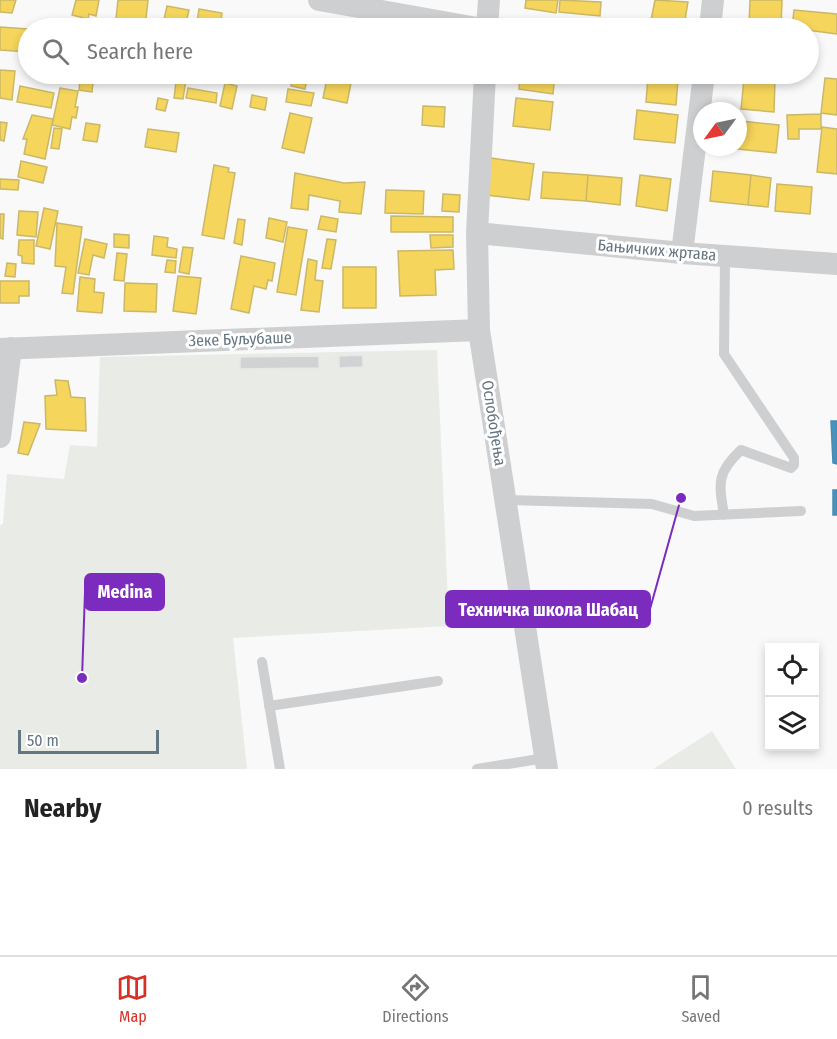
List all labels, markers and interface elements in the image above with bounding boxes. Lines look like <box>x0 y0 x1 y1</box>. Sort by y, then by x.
search box <box>18 18 819 84</box>
icon: search <box>39 35 72 68</box>
text: Search here <box>87 38 193 65</box>
north arrow <box>693 102 747 156</box>
street label: Бањичких жртава <box>597 235 717 265</box>
street label: Зеке Буљубаше <box>188 328 292 350</box>
street label: Ослобођења <box>478 379 510 467</box>
callout: Medina <box>85 574 164 610</box>
text: Medina <box>98 581 153 603</box>
callout: Техничка школа Шабац <box>446 591 650 627</box>
text: Техничка школа Шабац <box>458 599 638 621</box>
map controls <box>765 643 819 751</box>
button: locate <box>765 643 819 697</box>
button: layers <box>765 697 819 751</box>
scale bar <box>18 727 159 754</box>
text: 50 m <box>27 731 59 750</box>
text: Nearby <box>24 793 101 824</box>
text: 0 results <box>742 796 813 820</box>
tab: Map <box>116 971 149 1026</box>
tab: Directions <box>382 971 449 1026</box>
tab: Saved <box>681 971 721 1026</box>

